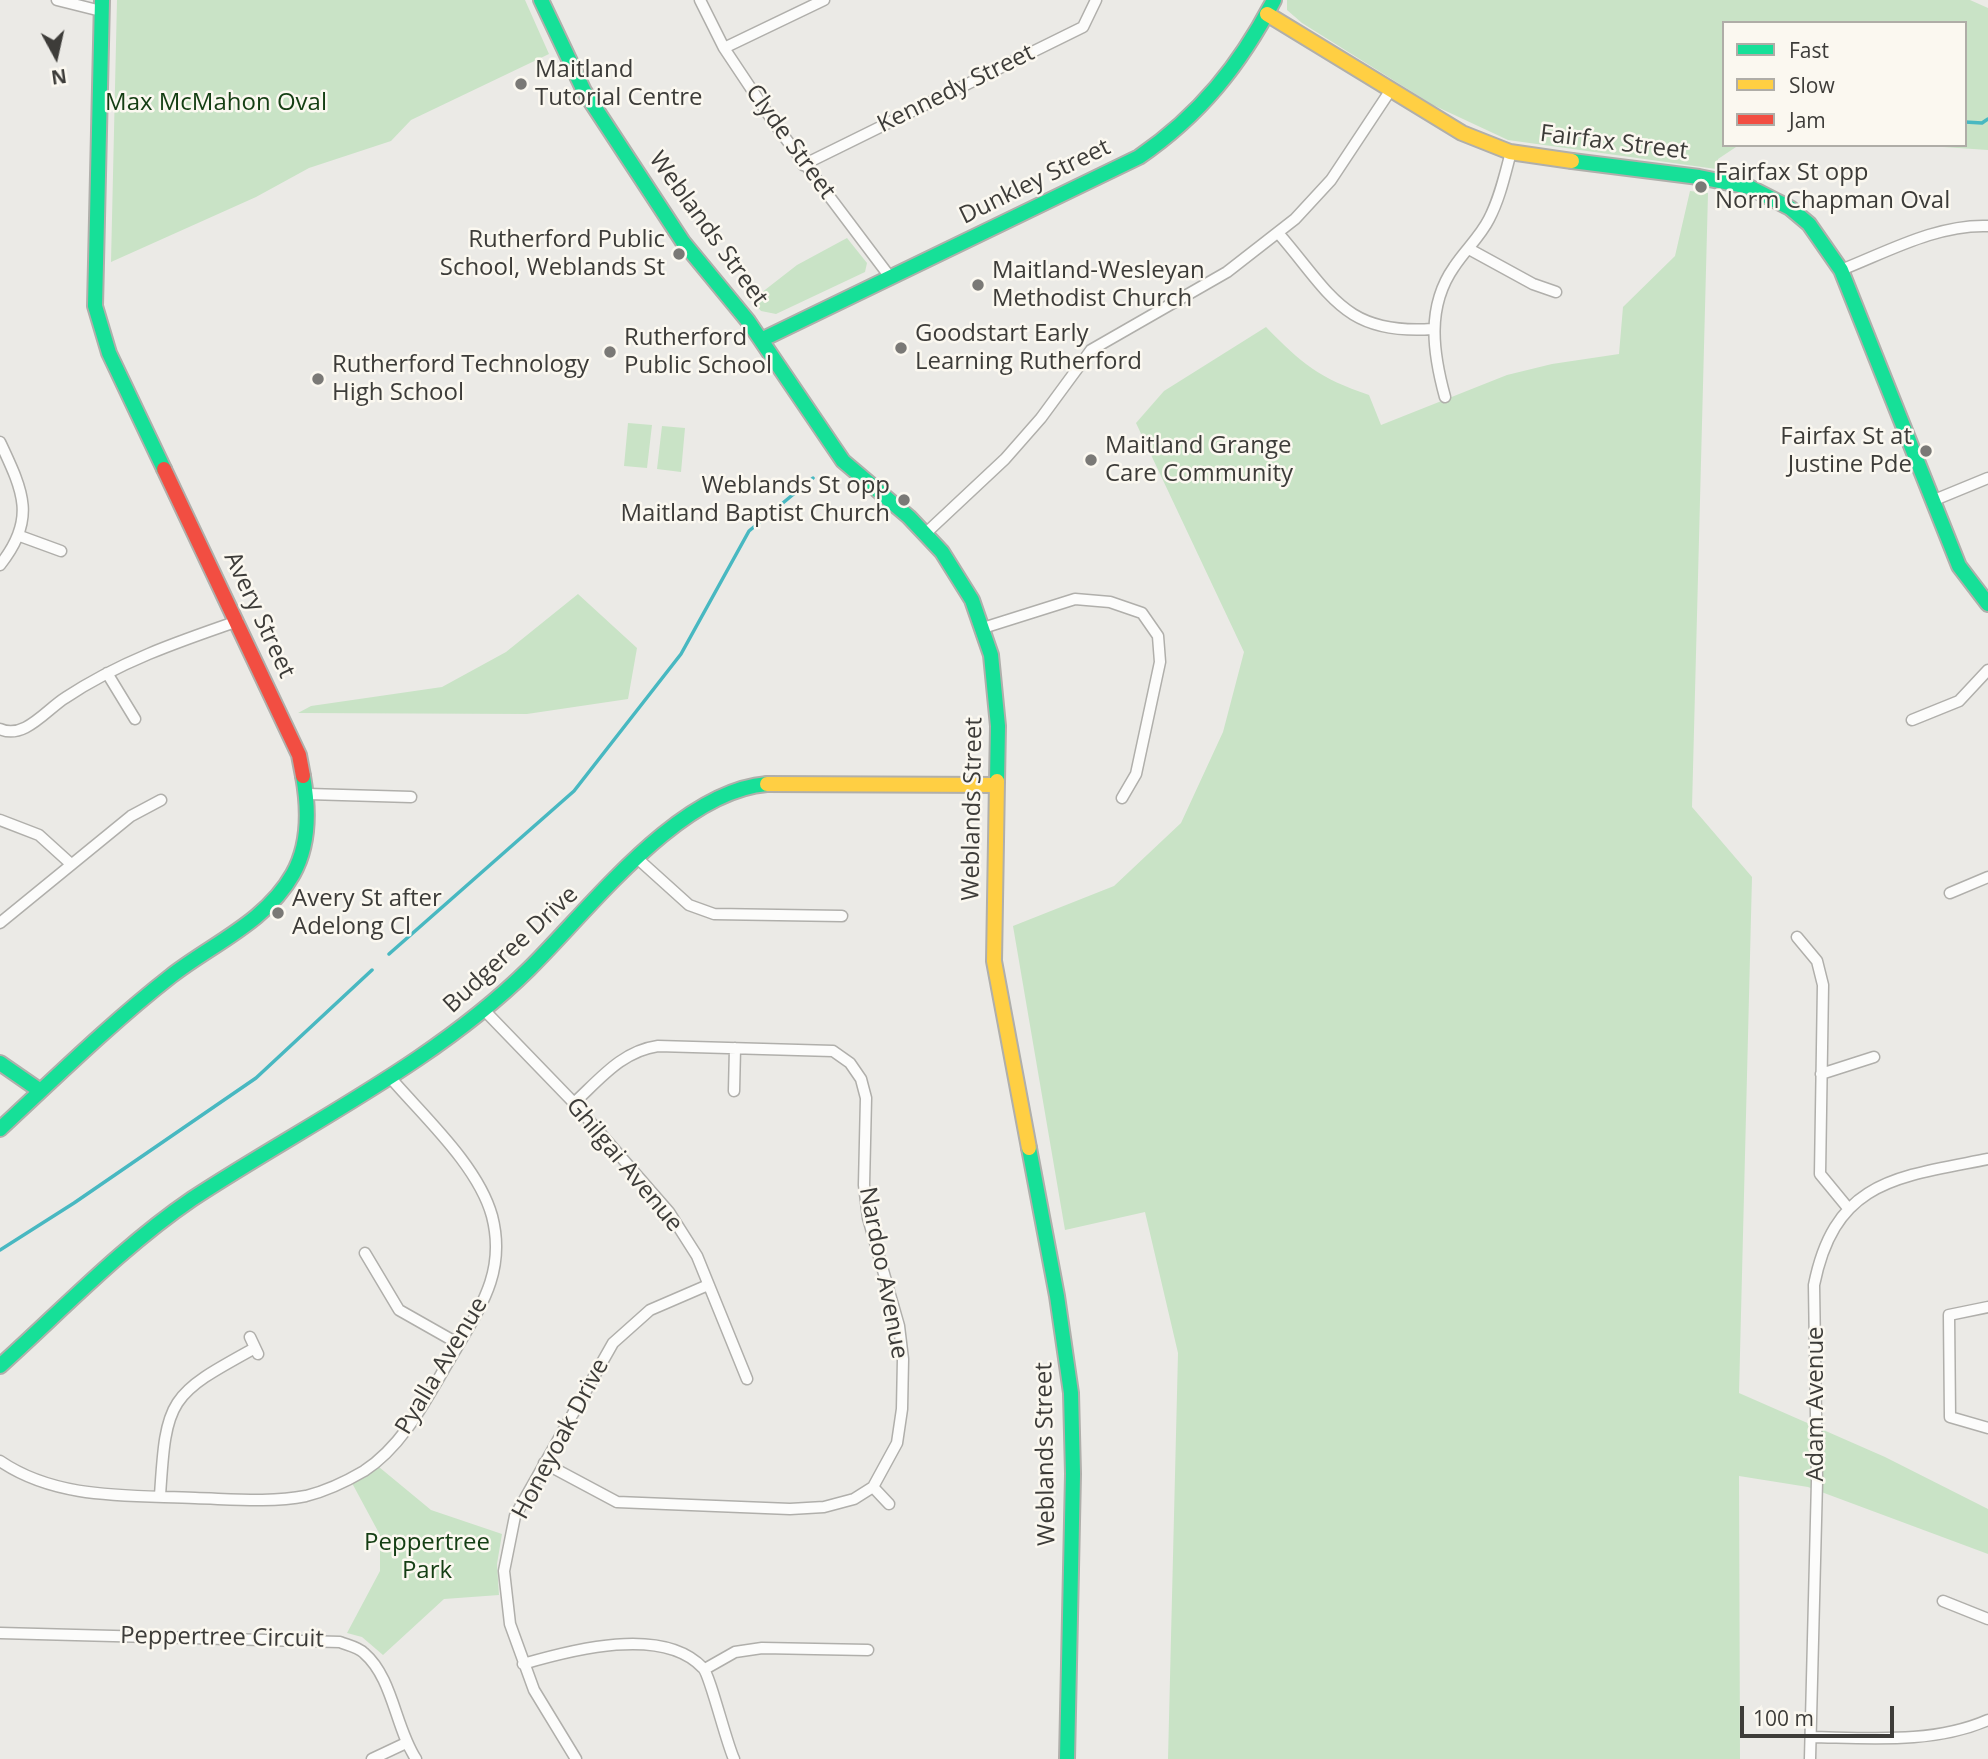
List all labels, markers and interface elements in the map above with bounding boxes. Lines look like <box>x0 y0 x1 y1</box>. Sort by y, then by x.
north arrow <box>21 21 91 91</box>
legend <box>1722 21 1967 147</box>
text: Fast <box>1789 36 1829 64</box>
street label: Kennedy Street <box>873 39 1039 139</box>
place label: Maitland Tutorial Centre <box>535 56 703 112</box>
text: N <box>49 63 68 91</box>
text: Slow <box>1789 71 1835 99</box>
marker: Maitland Tutorial Centre <box>513 76 529 92</box>
street label: Clyde Street <box>739 79 841 205</box>
park label: Max McMahon Oval <box>105 89 327 117</box>
text: Jam <box>1789 106 1826 134</box>
street label: Fairfax Street <box>1538 120 1690 166</box>
street label: Dunkley Street <box>955 133 1115 231</box>
street label: Weblands Street <box>642 146 774 312</box>
place label: Fairfax St opp Norm Chapman Oval <box>1715 159 1950 215</box>
marker: Fairfax St opp Norm Chapman Oval <box>1693 179 1709 195</box>
place label: Rutherford Public School, Weblands St <box>440 226 665 282</box>
marker: Rutherford Public School, Weblands St <box>671 246 687 262</box>
place label: Maitland-Wesleyan Methodist Church <box>992 257 1205 313</box>
marker: Maitland-Wesleyan Methodist Church <box>970 277 986 293</box>
place label: Goodstart Early Learning Rutherford <box>915 320 1142 376</box>
place label: Rutherford Public School <box>624 324 772 380</box>
marker: Goodstart Early Learning Rutherford <box>893 340 909 356</box>
marker: Rutherford Public School <box>602 344 618 360</box>
place label: Rutherford Technology High School <box>332 351 589 407</box>
marker: Rutherford Technology High School <box>310 371 326 387</box>
place label: Fairfax St at Justine Pde <box>1780 423 1912 479</box>
place label: Maitland Grange Care Community <box>1105 432 1293 488</box>
marker: Fairfax St at Justine Pde <box>1918 443 1934 459</box>
marker: Maitland Grange Care Community <box>1083 452 1099 468</box>
place label: Weblands St opp Maitland Baptist Church <box>620 472 890 528</box>
marker: Weblands St opp Maitland Baptist Church <box>896 492 912 508</box>
street label: Avery Street <box>217 547 301 683</box>
street label: Weblands Street <box>957 717 989 901</box>
street label: Budgeree Drive <box>438 880 584 1020</box>
place label: Avery St after Adelong Cl <box>292 885 442 941</box>
marker: Avery St after Adelong Cl <box>270 905 286 921</box>
street label: Ghilgai Avenue <box>559 1092 689 1238</box>
street label: Nardoo Avenue <box>852 1185 914 1361</box>
street label: Pyalla Avenue <box>390 1292 494 1440</box>
street label: Adam Avenue <box>1802 1326 1830 1482</box>
street label: Honeyoak Drive <box>507 1354 615 1524</box>
street label: Weblands Street <box>1030 1362 1062 1546</box>
park label: Peppertree Park <box>364 1529 490 1585</box>
street label: Peppertree Circuit <box>120 1622 324 1654</box>
scale bar <box>1743 1692 1897 1736</box>
text: 100 m <box>1753 1704 1814 1732</box>

